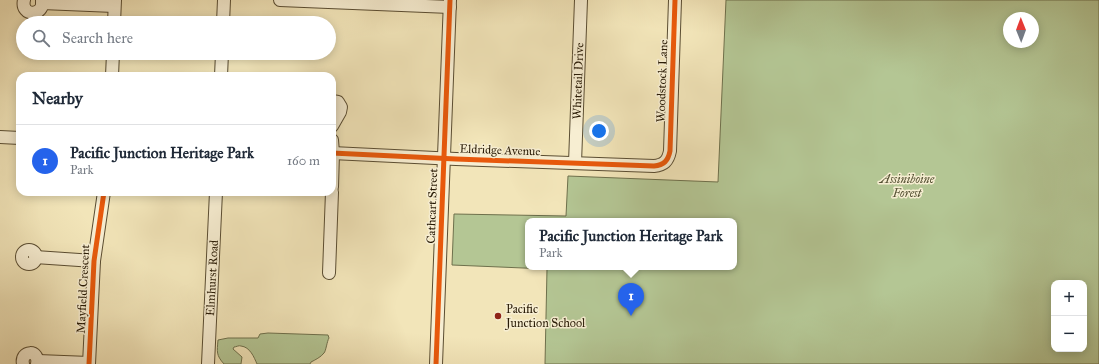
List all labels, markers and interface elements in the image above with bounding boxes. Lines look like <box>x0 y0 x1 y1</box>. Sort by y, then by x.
north arrow <box>1003 12 1039 48</box>
search box <box>16 16 336 60</box>
icon: search <box>30 27 52 49</box>
text: Search here <box>62 29 133 47</box>
street label: Woodstock Lane <box>654 39 670 123</box>
street label: Whitetail Drive <box>570 42 586 120</box>
text: Nearby <box>32 88 83 109</box>
your location <box>589 121 609 141</box>
street label: Eldridge Avenue <box>459 142 541 159</box>
text: Pacific Junction Heritage Park <box>70 144 254 162</box>
text: 1 <box>42 153 48 169</box>
text: 160 m <box>287 153 320 169</box>
text: Park <box>70 162 94 178</box>
street label: Cathcart Street <box>424 167 440 244</box>
park label: Assiniboine Forest <box>878 172 935 200</box>
popup <box>525 218 737 270</box>
text: Pacific Junction Heritage Park <box>539 227 723 245</box>
street label: Elmhurst Road <box>203 240 221 316</box>
street label: Mayfield Crescent <box>74 243 92 334</box>
text: Park <box>539 245 563 261</box>
map controls <box>1051 280 1087 352</box>
button: + <box>1051 280 1087 316</box>
pin: 1 <box>618 283 644 316</box>
place label: Pacific Junction School <box>504 302 586 331</box>
marker: Pacific Junction School <box>493 311 503 321</box>
button: − <box>1051 316 1087 352</box>

